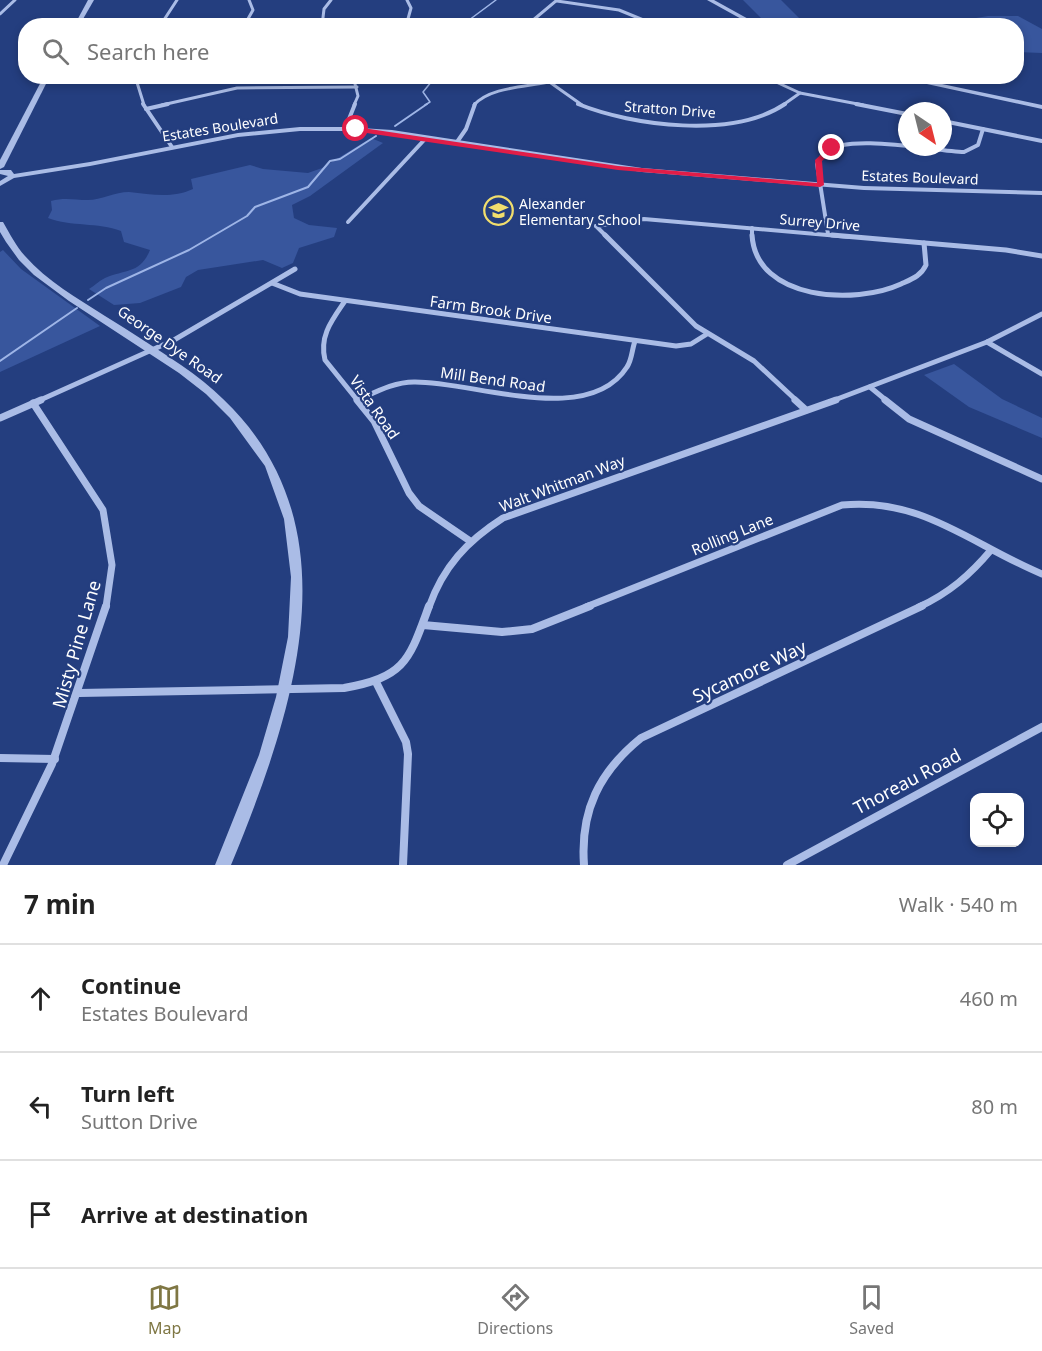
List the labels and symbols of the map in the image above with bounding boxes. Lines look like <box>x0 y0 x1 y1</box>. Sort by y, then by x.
street label: Stratton Drive <box>624 96 716 122</box>
north arrow <box>898 102 952 156</box>
street label: Estates Boulevard <box>161 108 279 146</box>
route start <box>342 115 368 141</box>
route end <box>818 134 844 160</box>
street label: Estates Boulevard <box>861 165 979 189</box>
place label: Alexander Elementary School <box>519 194 641 229</box>
school or university icon: Alexander Elementary School <box>482 195 514 227</box>
street label: Surrey Drive <box>779 209 861 235</box>
street label: Farm Brook Drive <box>429 291 553 327</box>
street label: George Dye Road <box>114 301 226 387</box>
street label: Mill Bend Road <box>439 362 547 396</box>
street label: Vista Road <box>346 371 404 443</box>
street label: Walt Whitman Way <box>496 450 628 516</box>
street label: Rolling Lane <box>688 509 776 559</box>
street label: Misty Pine Lane <box>46 577 106 711</box>
street label: Sycamore Way <box>688 634 811 708</box>
street label: Thoreau Road <box>849 743 965 819</box>

